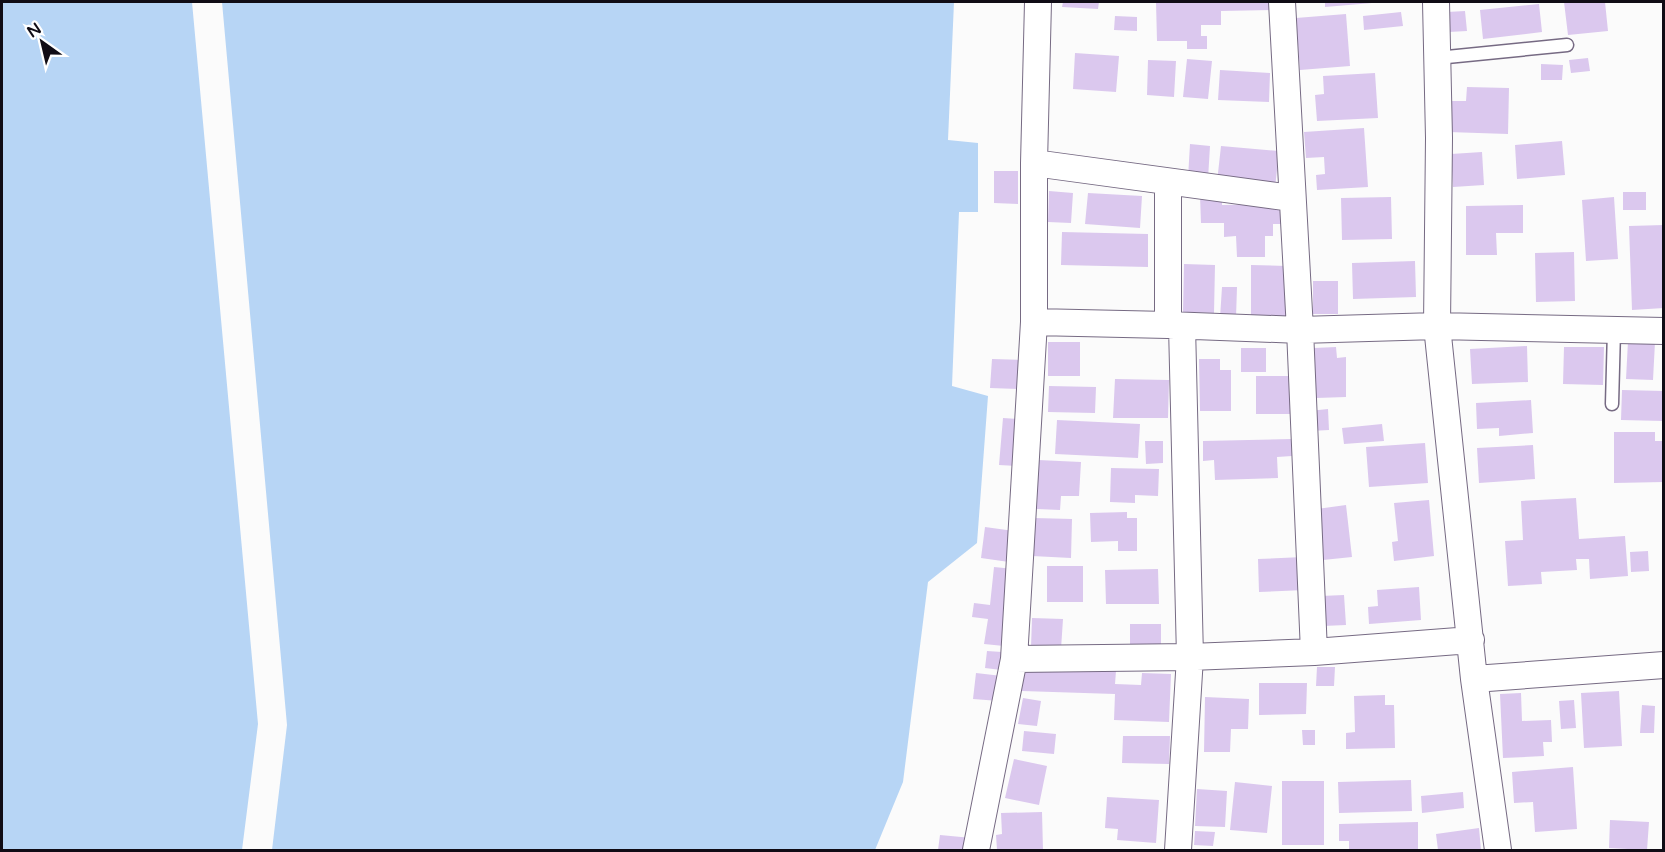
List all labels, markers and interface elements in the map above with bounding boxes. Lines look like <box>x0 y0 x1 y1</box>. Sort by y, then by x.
north arrow <box>12 12 72 72</box>
text: N <box>23 19 45 42</box>

